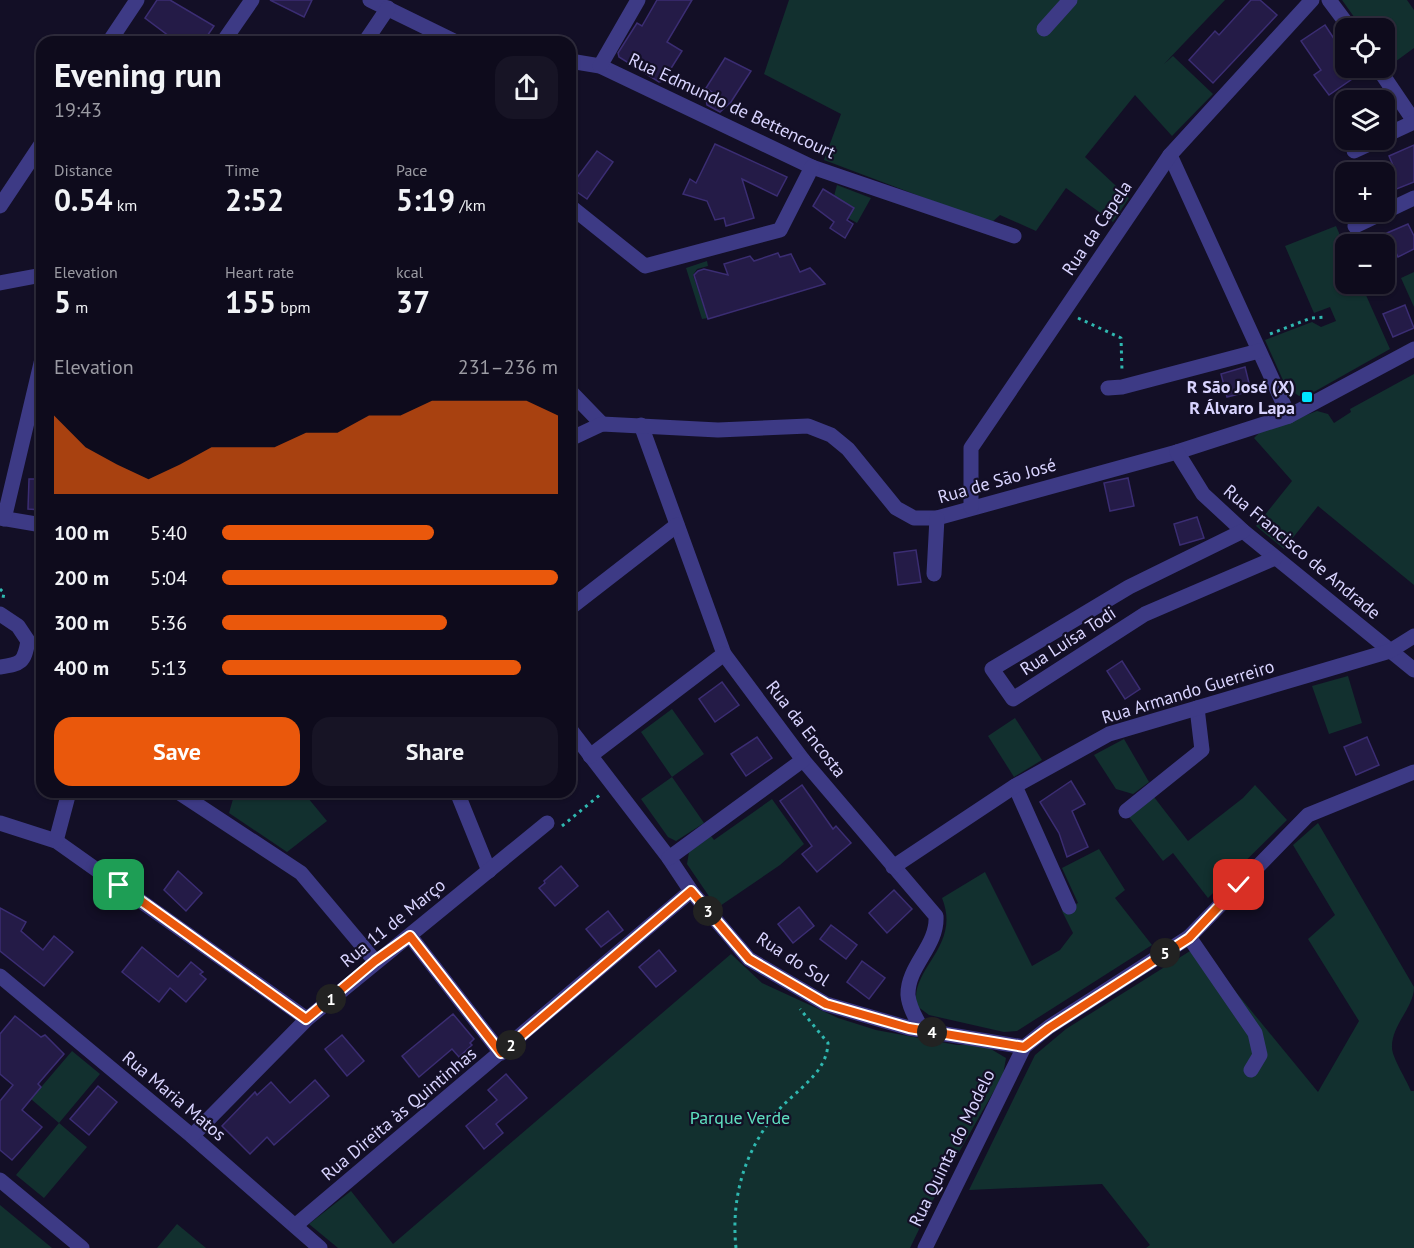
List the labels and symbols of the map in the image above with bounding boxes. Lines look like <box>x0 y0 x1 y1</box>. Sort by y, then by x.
street label: Rua Edmundo de Bettencourt <box>625 47 839 164</box>
street label: Rua da Capela <box>1056 176 1137 279</box>
place label: R São José (X) R Álvaro Lapa <box>1187 375 1295 419</box>
marker: R São José (X) R Álvaro Lapa <box>1300 390 1314 404</box>
street label: Rua de São José <box>935 453 1059 508</box>
street label: Rua Francisco de Andrade <box>1219 479 1385 624</box>
street label: Rua Luísa Todi <box>1015 601 1120 680</box>
street label: Rua Armando Guerreiro <box>1099 654 1277 729</box>
street label: Rua da Encosta <box>761 676 851 782</box>
pin <box>93 859 144 910</box>
pin <box>1213 859 1264 910</box>
street label: Rua 11 de Março <box>335 873 450 972</box>
pin: 3 <box>693 896 723 926</box>
street label: Rua do Sol <box>752 926 835 991</box>
pin: 5 <box>1150 938 1180 968</box>
pin: 1 <box>316 984 346 1014</box>
pin: 4 <box>917 1017 947 1047</box>
pin: 2 <box>496 1030 526 1060</box>
street label: Rua Direita às Quintinhas <box>316 1042 481 1185</box>
street label: Rua Maria Matos <box>118 1046 231 1146</box>
street label: Rua Quinta do Modelo <box>903 1065 1000 1230</box>
park label: Parque Verde <box>690 1106 790 1129</box>

